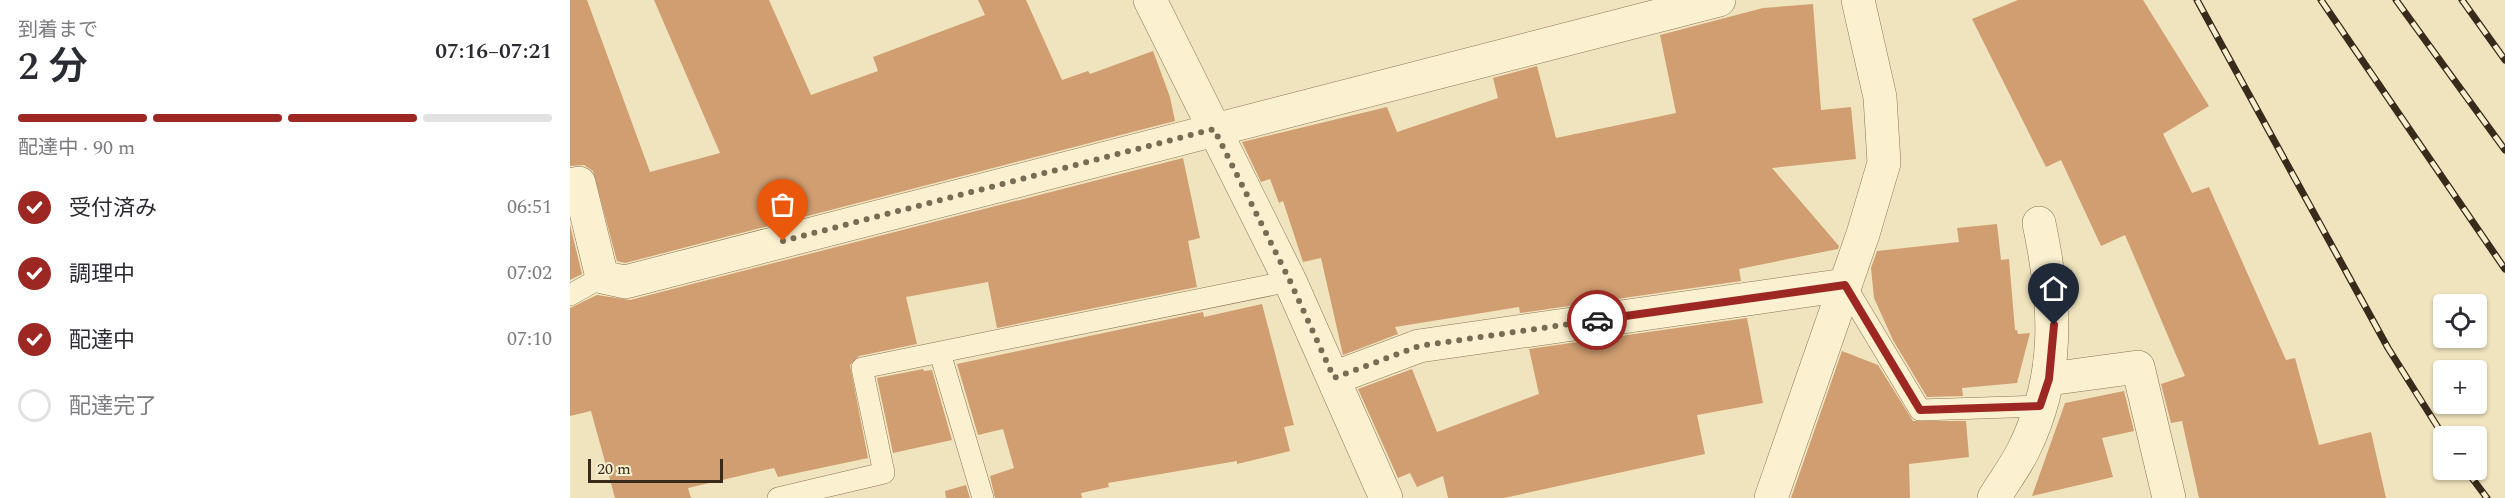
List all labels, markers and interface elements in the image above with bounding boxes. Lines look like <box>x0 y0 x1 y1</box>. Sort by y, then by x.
text: 到着まで <box>18 15 98 45</box>
text: 07:16–07:21 <box>435 35 552 68</box>
text: 2 分 <box>18 38 88 97</box>
text: 配達中 · 90 m <box>18 133 135 163</box>
pin <box>757 179 808 241</box>
icon: bag <box>766 188 799 221</box>
icon: check <box>18 191 51 224</box>
text: 受付済み <box>69 192 157 225</box>
text: 06:51 <box>507 192 552 222</box>
icon: check <box>18 257 51 290</box>
text: 調理中 <box>69 258 135 291</box>
text: 07:02 <box>507 258 552 288</box>
pin <box>2028 263 2079 325</box>
icon: home <box>2037 272 2070 305</box>
courier <box>1567 290 1627 350</box>
map controls <box>2433 294 2487 480</box>
button: locate <box>2433 294 2487 348</box>
icon: car <box>1581 304 1614 337</box>
icon: check <box>18 323 51 356</box>
text: 配達中 <box>69 324 135 357</box>
text: 07:10 <box>507 324 552 354</box>
button: + <box>2433 360 2487 414</box>
text: 配達完了 <box>69 390 157 423</box>
button: − <box>2433 426 2487 480</box>
scale bar <box>588 456 723 484</box>
text: 20 m <box>597 457 631 481</box>

